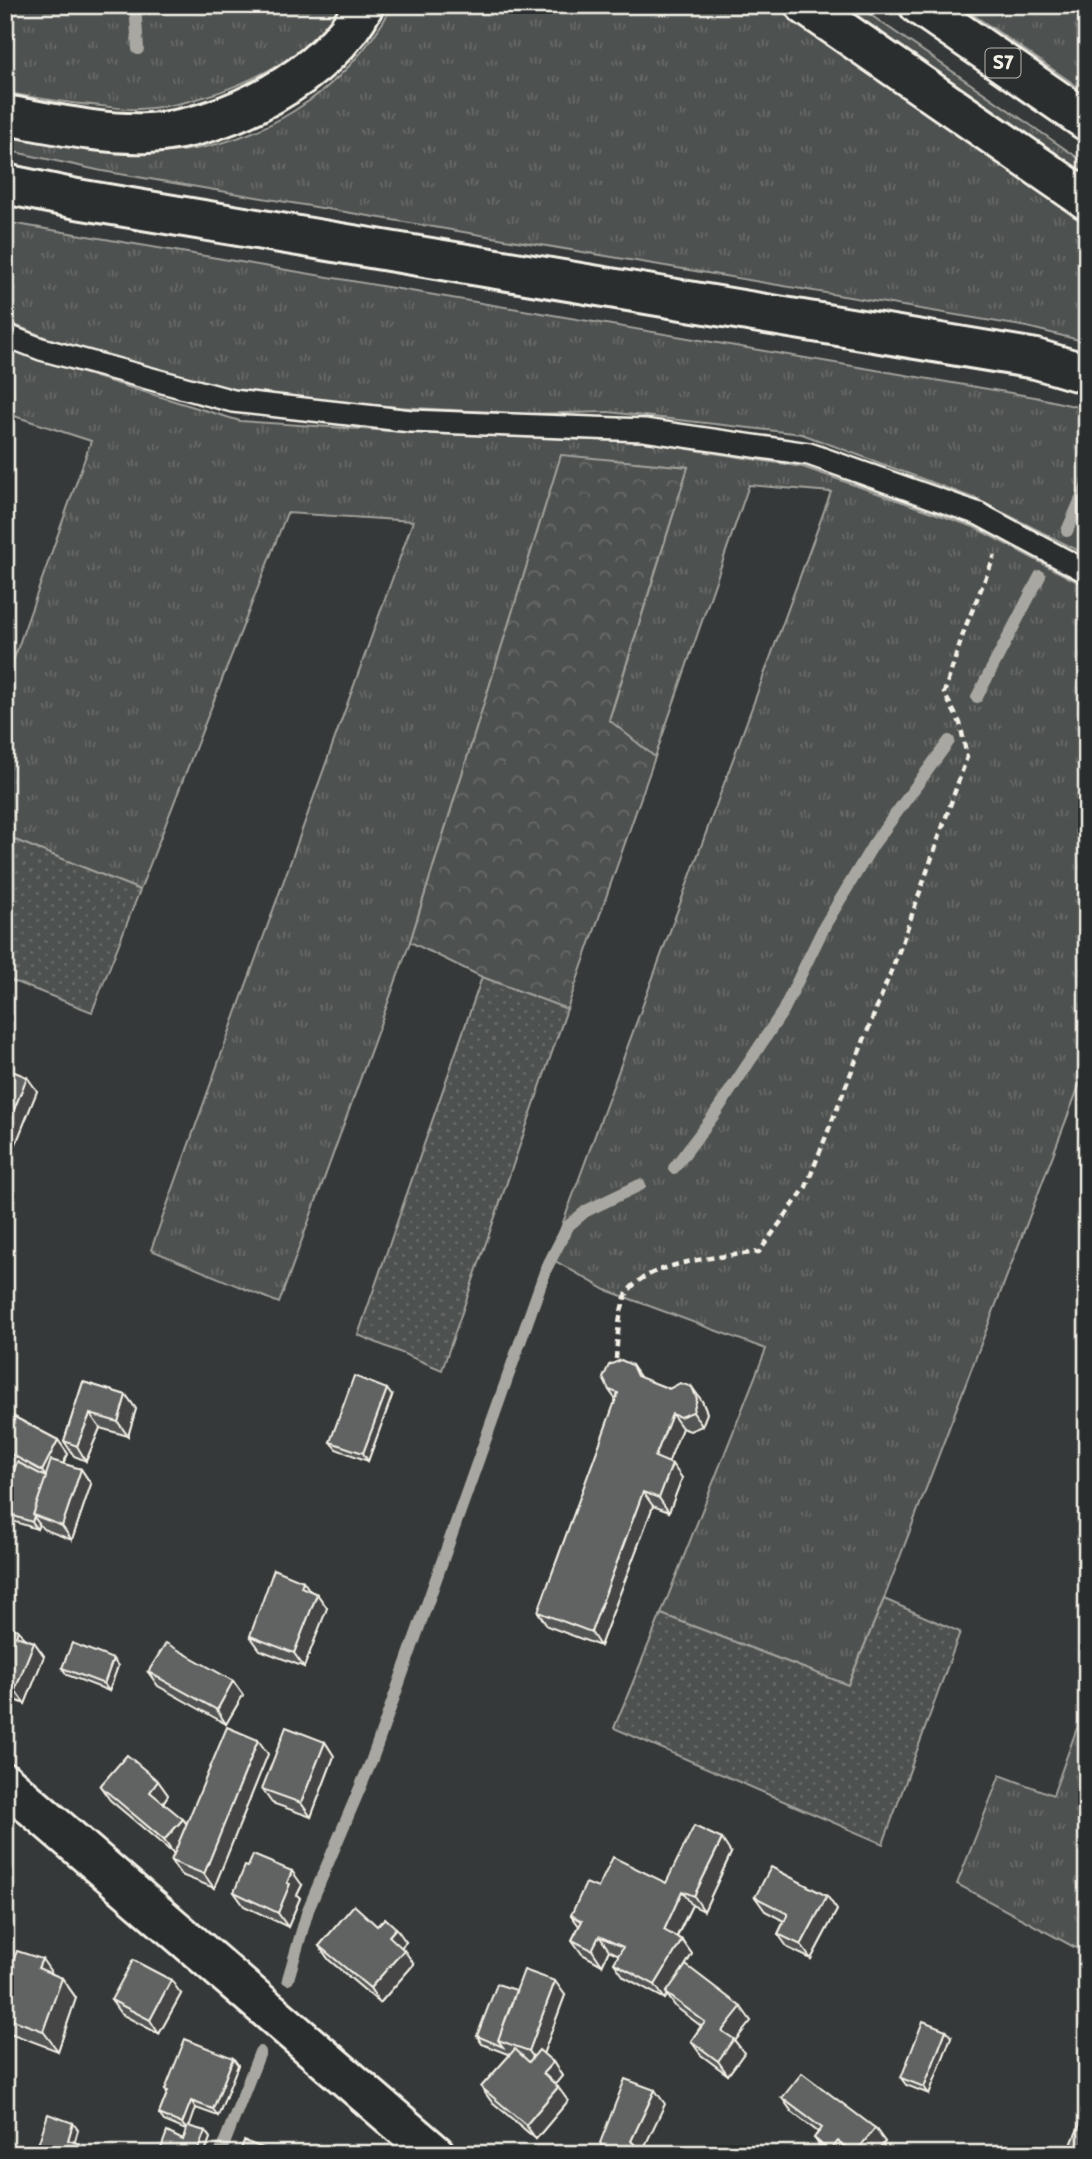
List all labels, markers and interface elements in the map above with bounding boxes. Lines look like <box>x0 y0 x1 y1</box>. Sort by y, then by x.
road number: S7 <box>986 48 1020 78</box>

